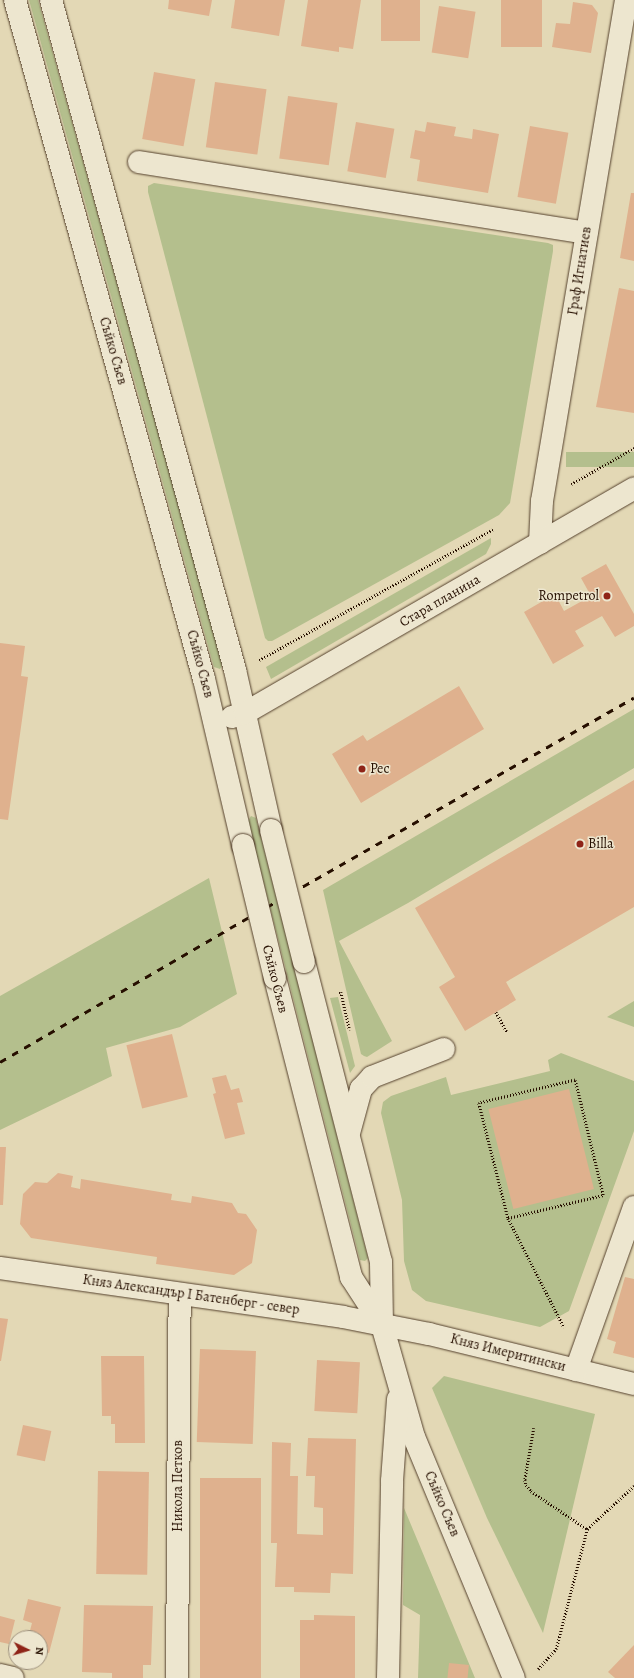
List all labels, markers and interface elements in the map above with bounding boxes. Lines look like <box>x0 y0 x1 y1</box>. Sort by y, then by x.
street label: Граф Игнатиев <box>565 225 595 317</box>
street label: Съйко Съев <box>95 315 131 387</box>
street label: Стара планина <box>397 571 483 631</box>
place label: Rompetrol <box>538 588 599 604</box>
marker: Rompetrol <box>602 591 612 601</box>
street label: Съйко Съев <box>183 628 217 700</box>
place label: Рес <box>370 761 390 777</box>
marker: Рес <box>357 764 367 774</box>
place label: Billa <box>588 836 614 852</box>
marker: Billa <box>575 839 585 849</box>
street label: Съйко Съев <box>258 943 292 1015</box>
street label: Княз Александър I Батенберг - север <box>81 1271 301 1319</box>
street label: Княз Имеритински <box>449 1331 567 1375</box>
street label: Никола Петков <box>170 1440 186 1532</box>
street label: Съйко Съев <box>421 1469 463 1539</box>
north arrow <box>8 1630 48 1670</box>
text: N <box>32 1646 47 1656</box>

